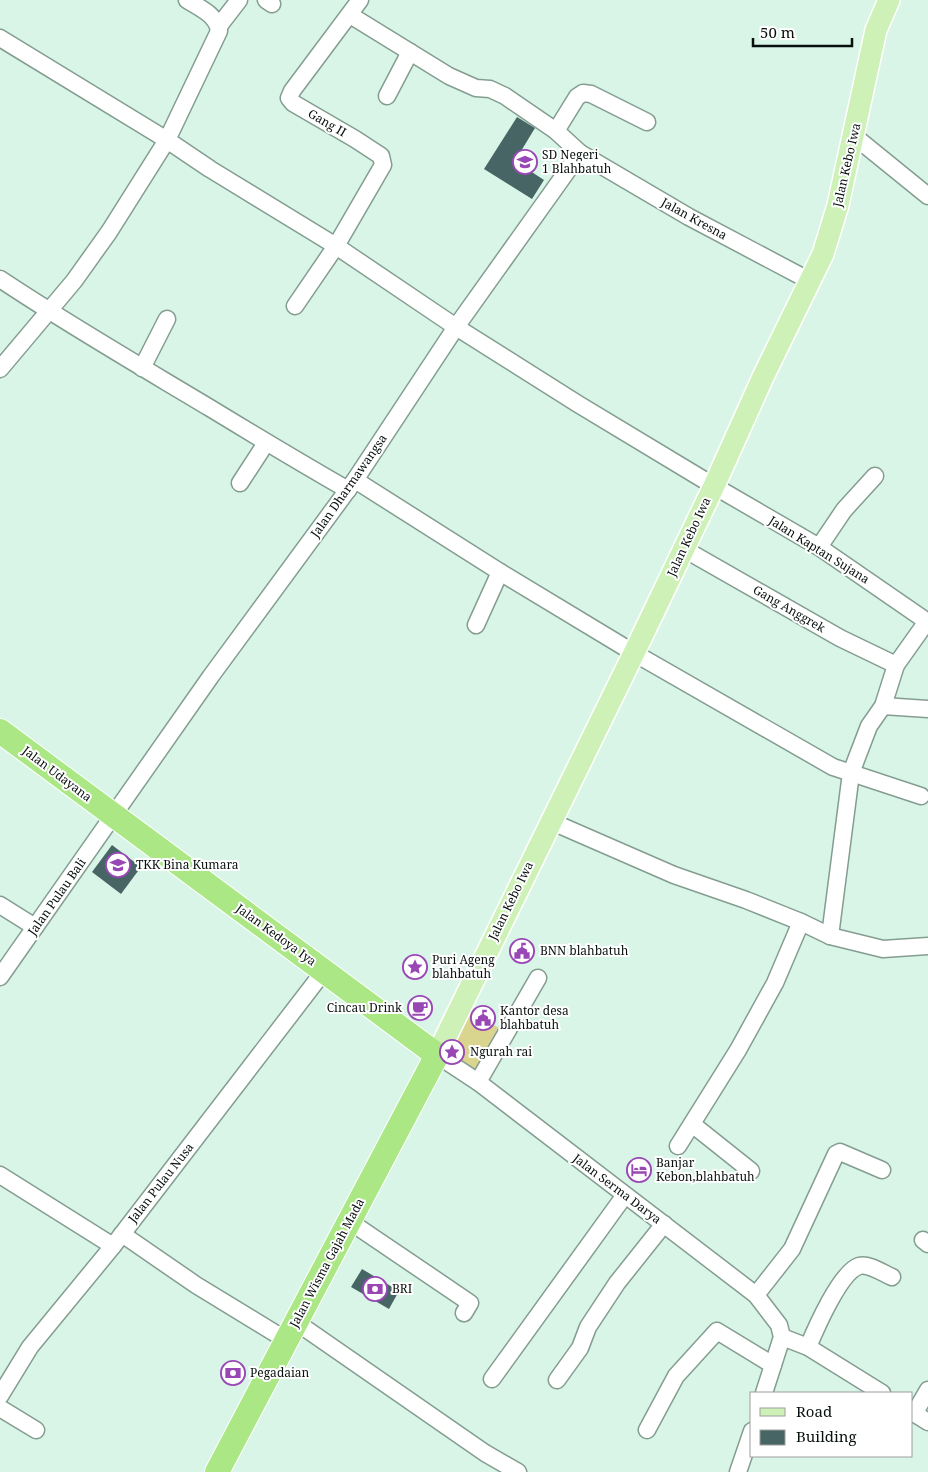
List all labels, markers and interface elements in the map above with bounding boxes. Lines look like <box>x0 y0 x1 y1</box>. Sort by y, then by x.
scale bar <box>753 15 852 47</box>
text: 50 m <box>760 22 795 42</box>
street label: Gang II <box>305 105 349 140</box>
street label: Jalan Kebo Iwa <box>828 121 865 210</box>
place label: SD Negeri 1 Blahbatuh <box>542 146 612 177</box>
school or university icon: SD Negeri 1 Blahbatuh <box>512 149 538 175</box>
street label: Jalan Kresna <box>657 193 730 244</box>
street label: Jalan Dharmawangsa <box>306 430 391 542</box>
street label: Jalan Kebo Iwa <box>662 494 714 580</box>
street label: Jalan Kaptan Sujana <box>765 511 873 588</box>
street label: Gang Anggrek <box>750 581 829 637</box>
street label: Jalan Udayana <box>18 741 96 805</box>
school or university icon: TKK Bina Kumara <box>105 852 131 878</box>
street label: Jalan Pulau Bali <box>23 855 90 940</box>
place label: TKK Bina Kumara <box>136 856 239 873</box>
street label: Jalan Kebo Iwa <box>484 858 537 944</box>
street label: Jalan Kedoya Iya <box>232 899 320 970</box>
public building icon: BNN blahbatuh <box>509 938 535 964</box>
place label: BNN blahbatuh <box>540 942 629 959</box>
place label: Puri Ageng blahbatuh <box>432 951 495 982</box>
place icon: Puri Ageng blahbatuh <box>402 954 428 980</box>
cafe icon: Cincau Drink <box>407 995 433 1021</box>
place label: Cincau Drink <box>327 999 403 1016</box>
place label: Kantor desa blahbatuh <box>500 1002 569 1033</box>
public building icon: Kantor desa blahbatuh <box>470 1005 496 1031</box>
place icon: Ngurah rai <box>439 1039 465 1065</box>
place label: Ngurah rai <box>470 1043 532 1060</box>
street label: Jalan Pulau Nusa <box>123 1139 197 1227</box>
street label: Jalan Serma Darya <box>569 1149 665 1228</box>
place label: Banjar Kebon,blahbatuh <box>656 1154 755 1185</box>
hotel icon: Banjar Kebon,blahbatuh <box>626 1157 652 1183</box>
street label: Jalan Wisma Gajah Mada <box>285 1195 368 1331</box>
bank icon: BRI <box>362 1276 388 1302</box>
place label: BRI <box>392 1280 412 1297</box>
bank icon: Pegadaian <box>220 1360 246 1386</box>
place label: Pegadaian <box>250 1364 310 1381</box>
legend <box>750 1392 913 1457</box>
text: Road <box>796 1401 832 1421</box>
text: Building <box>796 1426 857 1446</box>

